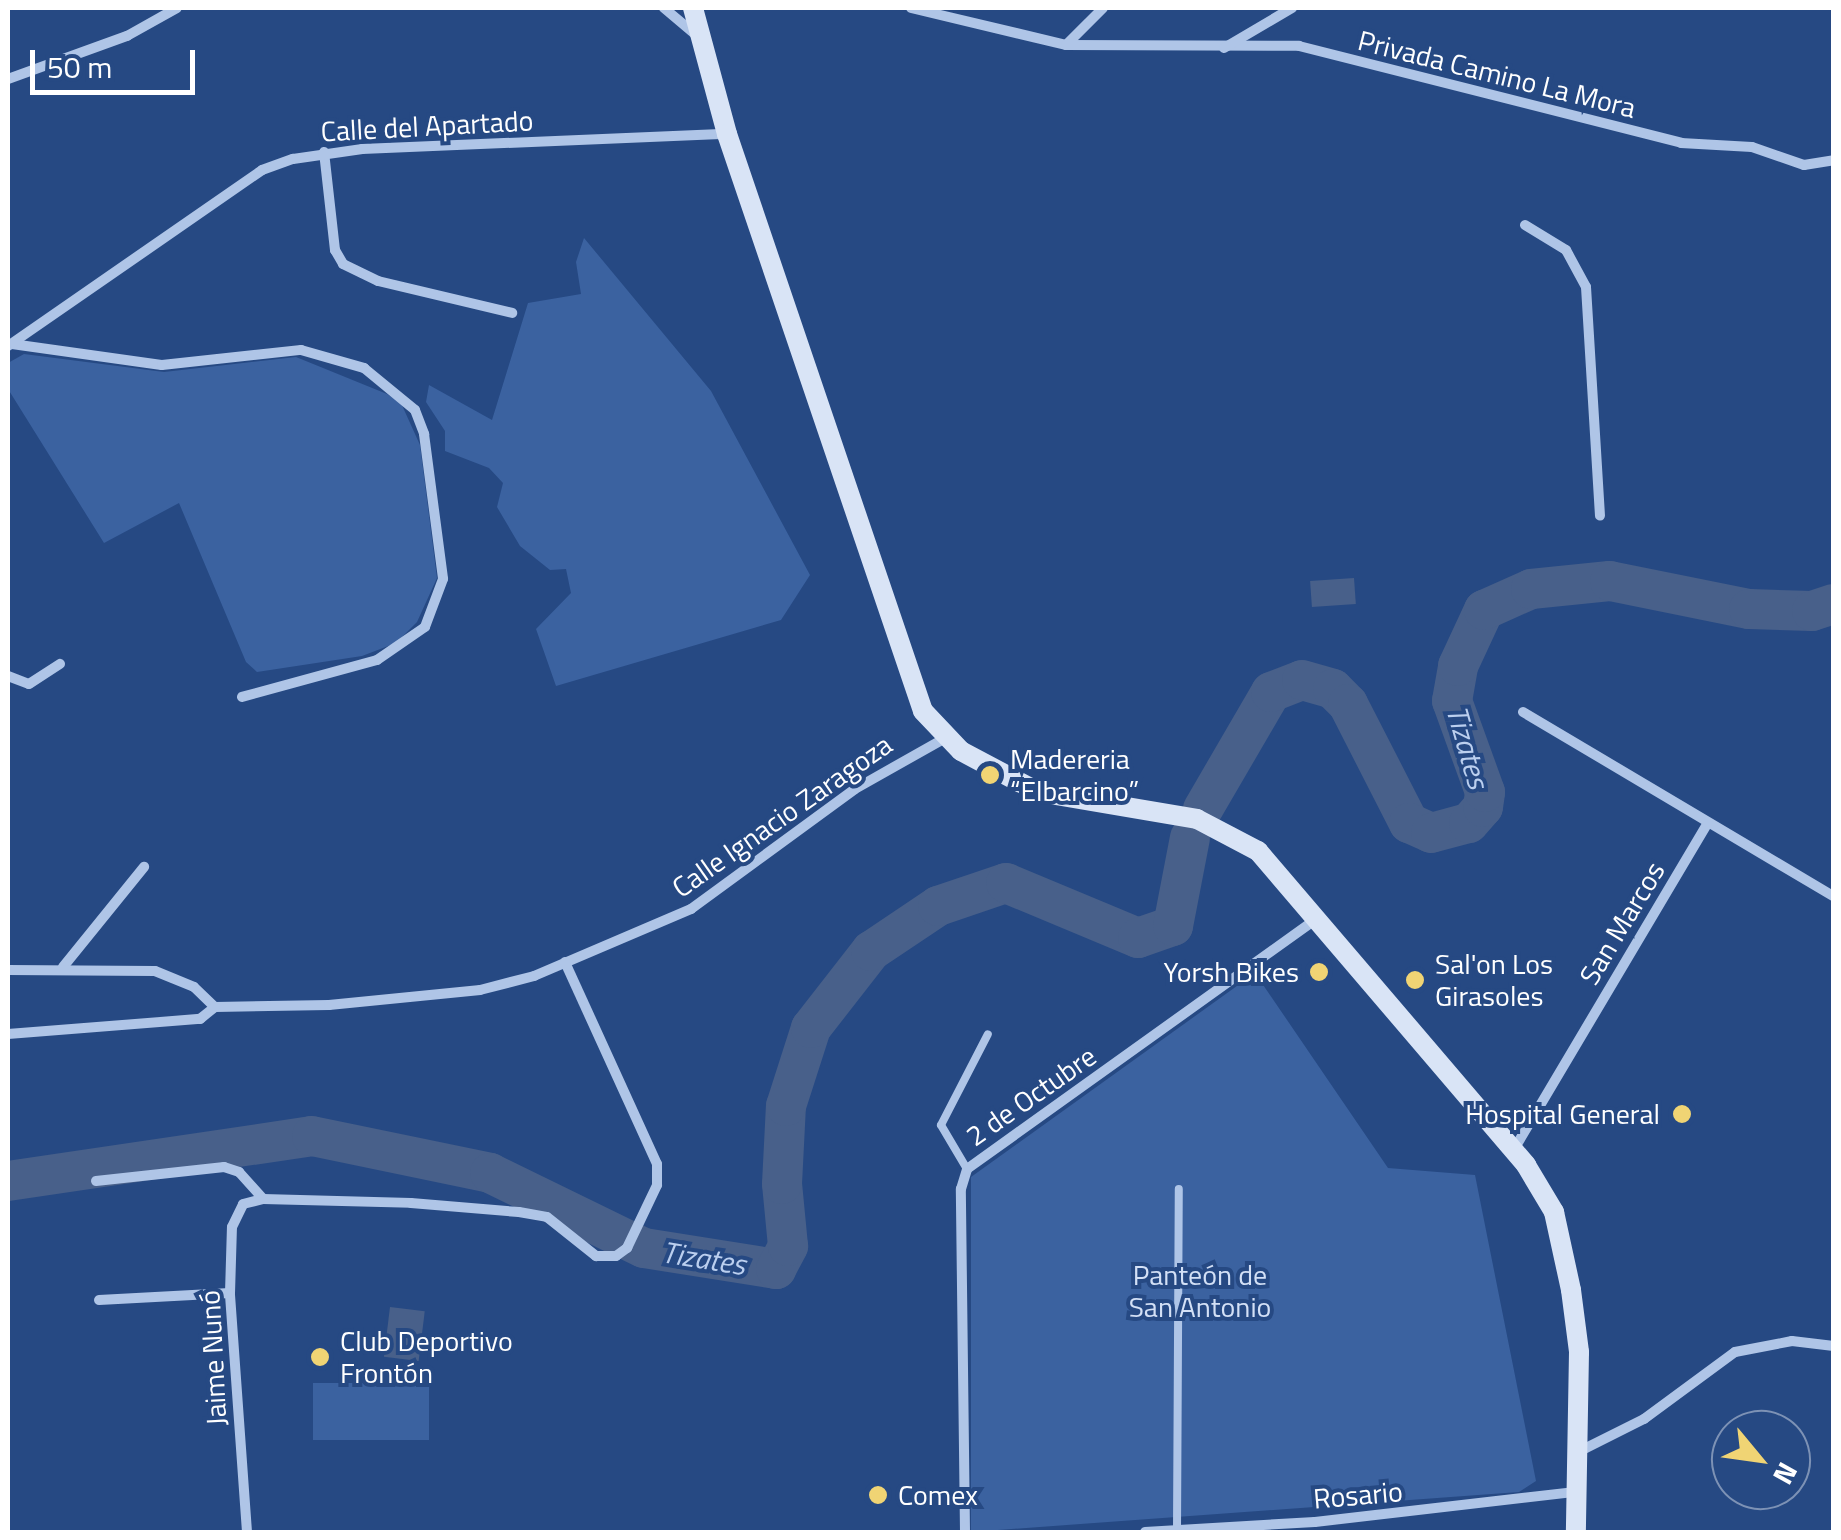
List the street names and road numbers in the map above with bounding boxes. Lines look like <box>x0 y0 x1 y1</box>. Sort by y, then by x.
street label: Privada Camino La Mora <box>1355 23 1639 125</box>
street label: Calle del Apartado <box>320 104 534 148</box>
street label: Calle Ignacio Zaragoza <box>666 728 898 904</box>
street label: San Marcos <box>1572 856 1672 990</box>
street label: 2 de Octubre <box>960 1039 1102 1153</box>
street label: Jaime Nunó <box>193 1289 233 1427</box>
street label: Rosario <box>1312 1474 1404 1516</box>

